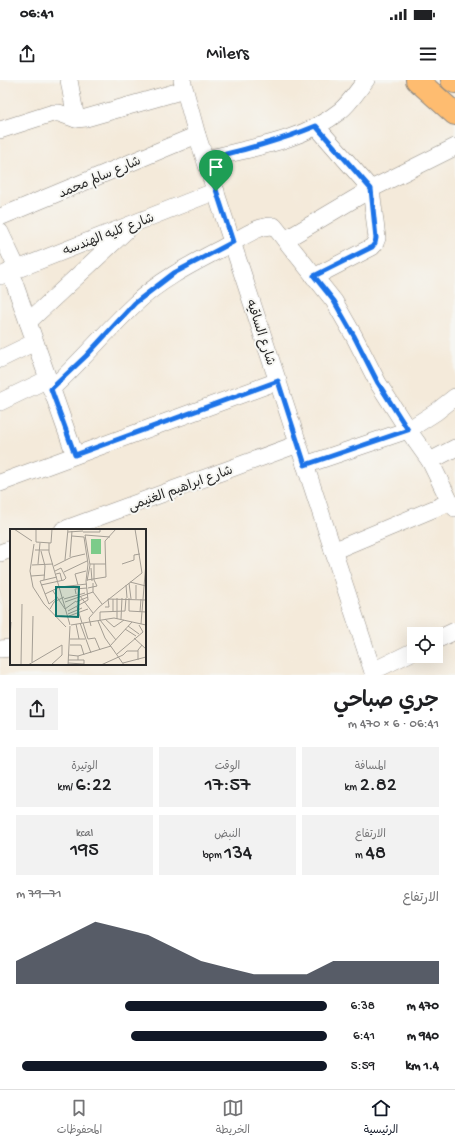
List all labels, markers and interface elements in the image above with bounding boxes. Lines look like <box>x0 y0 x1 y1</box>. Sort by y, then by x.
text: 06:41 <box>20 5 54 23</box>
icon: share <box>16 43 38 65</box>
icon: menu <box>417 43 439 65</box>
text: Milers <box>206 44 249 65</box>
pin <box>199 150 233 191</box>
street label: شارع سالم محمد <box>57 154 144 203</box>
icon: arrive <box>205 156 227 178</box>
street label: شارع كليه الهندسه <box>61 211 157 260</box>
street label: شارع الساقيه <box>242 298 277 368</box>
street label: شارع ابراهيم الغنيمى <box>126 463 236 516</box>
inset map <box>10 529 146 665</box>
map controls <box>407 627 443 663</box>
button: locate <box>407 627 443 663</box>
button: share <box>16 688 58 730</box>
text: جري صباحي <box>333 689 439 715</box>
text: 06:41 · 6 × 470 m <box>348 717 439 732</box>
text: الوتيرة <box>71 761 98 773</box>
text: الوقت <box>215 761 240 773</box>
text: المسافة <box>355 761 386 773</box>
text: 6:22 <box>75 775 112 798</box>
text: 17:57 <box>205 775 250 798</box>
text: 2.82 <box>360 775 397 798</box>
text: /km <box>58 782 75 794</box>
text: km <box>344 782 360 794</box>
text: kcal <box>76 828 93 840</box>
text: النبض <box>214 829 241 841</box>
text: الارتفاع <box>355 829 386 841</box>
text: 195 <box>70 840 99 863</box>
text: 134 <box>224 843 252 866</box>
text: 48 <box>366 843 386 866</box>
text: bpm <box>203 850 224 862</box>
text: m <box>355 850 366 862</box>
text: 71–79 m <box>16 887 62 902</box>
text: الارتفاع <box>403 891 439 906</box>
text: 6:38 <box>350 999 375 1014</box>
text: 470 m <box>406 999 439 1014</box>
text: 6:41 <box>353 1029 375 1044</box>
text: 940 m <box>407 1029 439 1044</box>
text: 5:59 <box>351 1059 375 1074</box>
text: 1.4 km <box>405 1059 439 1074</box>
tab: المحفوظات <box>57 1097 102 1139</box>
tab: الخريطة <box>216 1097 250 1139</box>
tab: الرئيسية <box>364 1097 398 1139</box>

